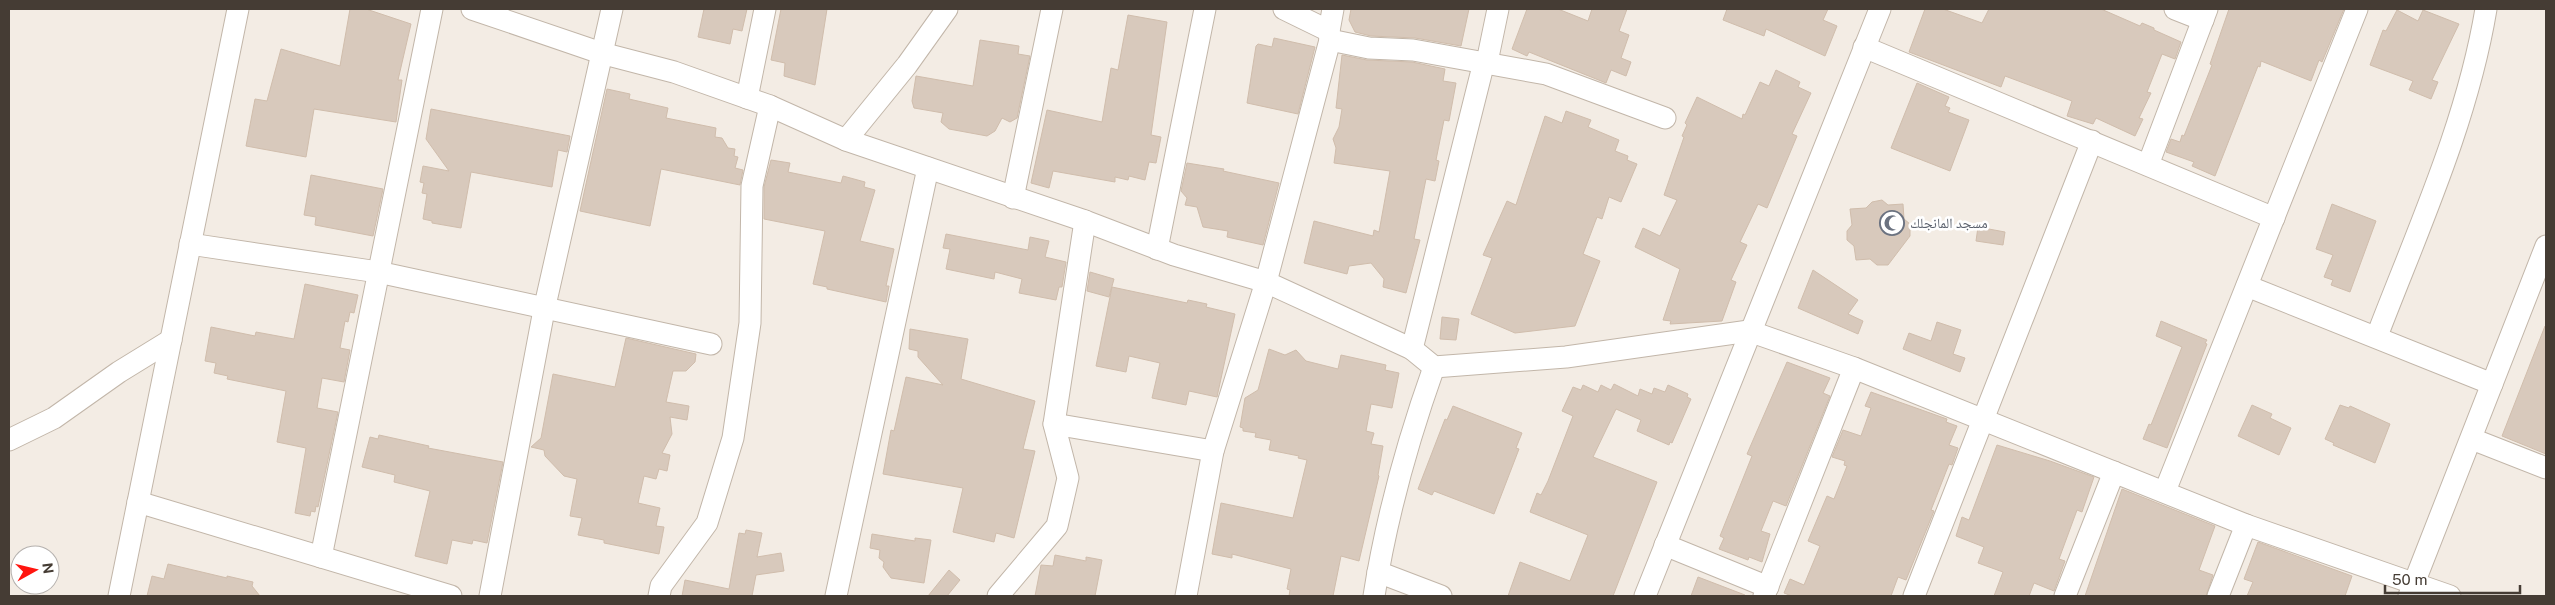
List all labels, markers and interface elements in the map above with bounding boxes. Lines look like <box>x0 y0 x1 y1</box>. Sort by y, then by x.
mosque icon: مسجد المانجلك <box>1879 210 1905 236</box>
place label: مسجد المانجلك <box>1910 215 1988 231</box>
north arrow <box>10 545 60 595</box>
text: N <box>39 562 57 575</box>
scale bar <box>2385 562 2520 594</box>
text: 50 m <box>2392 571 2427 588</box>

